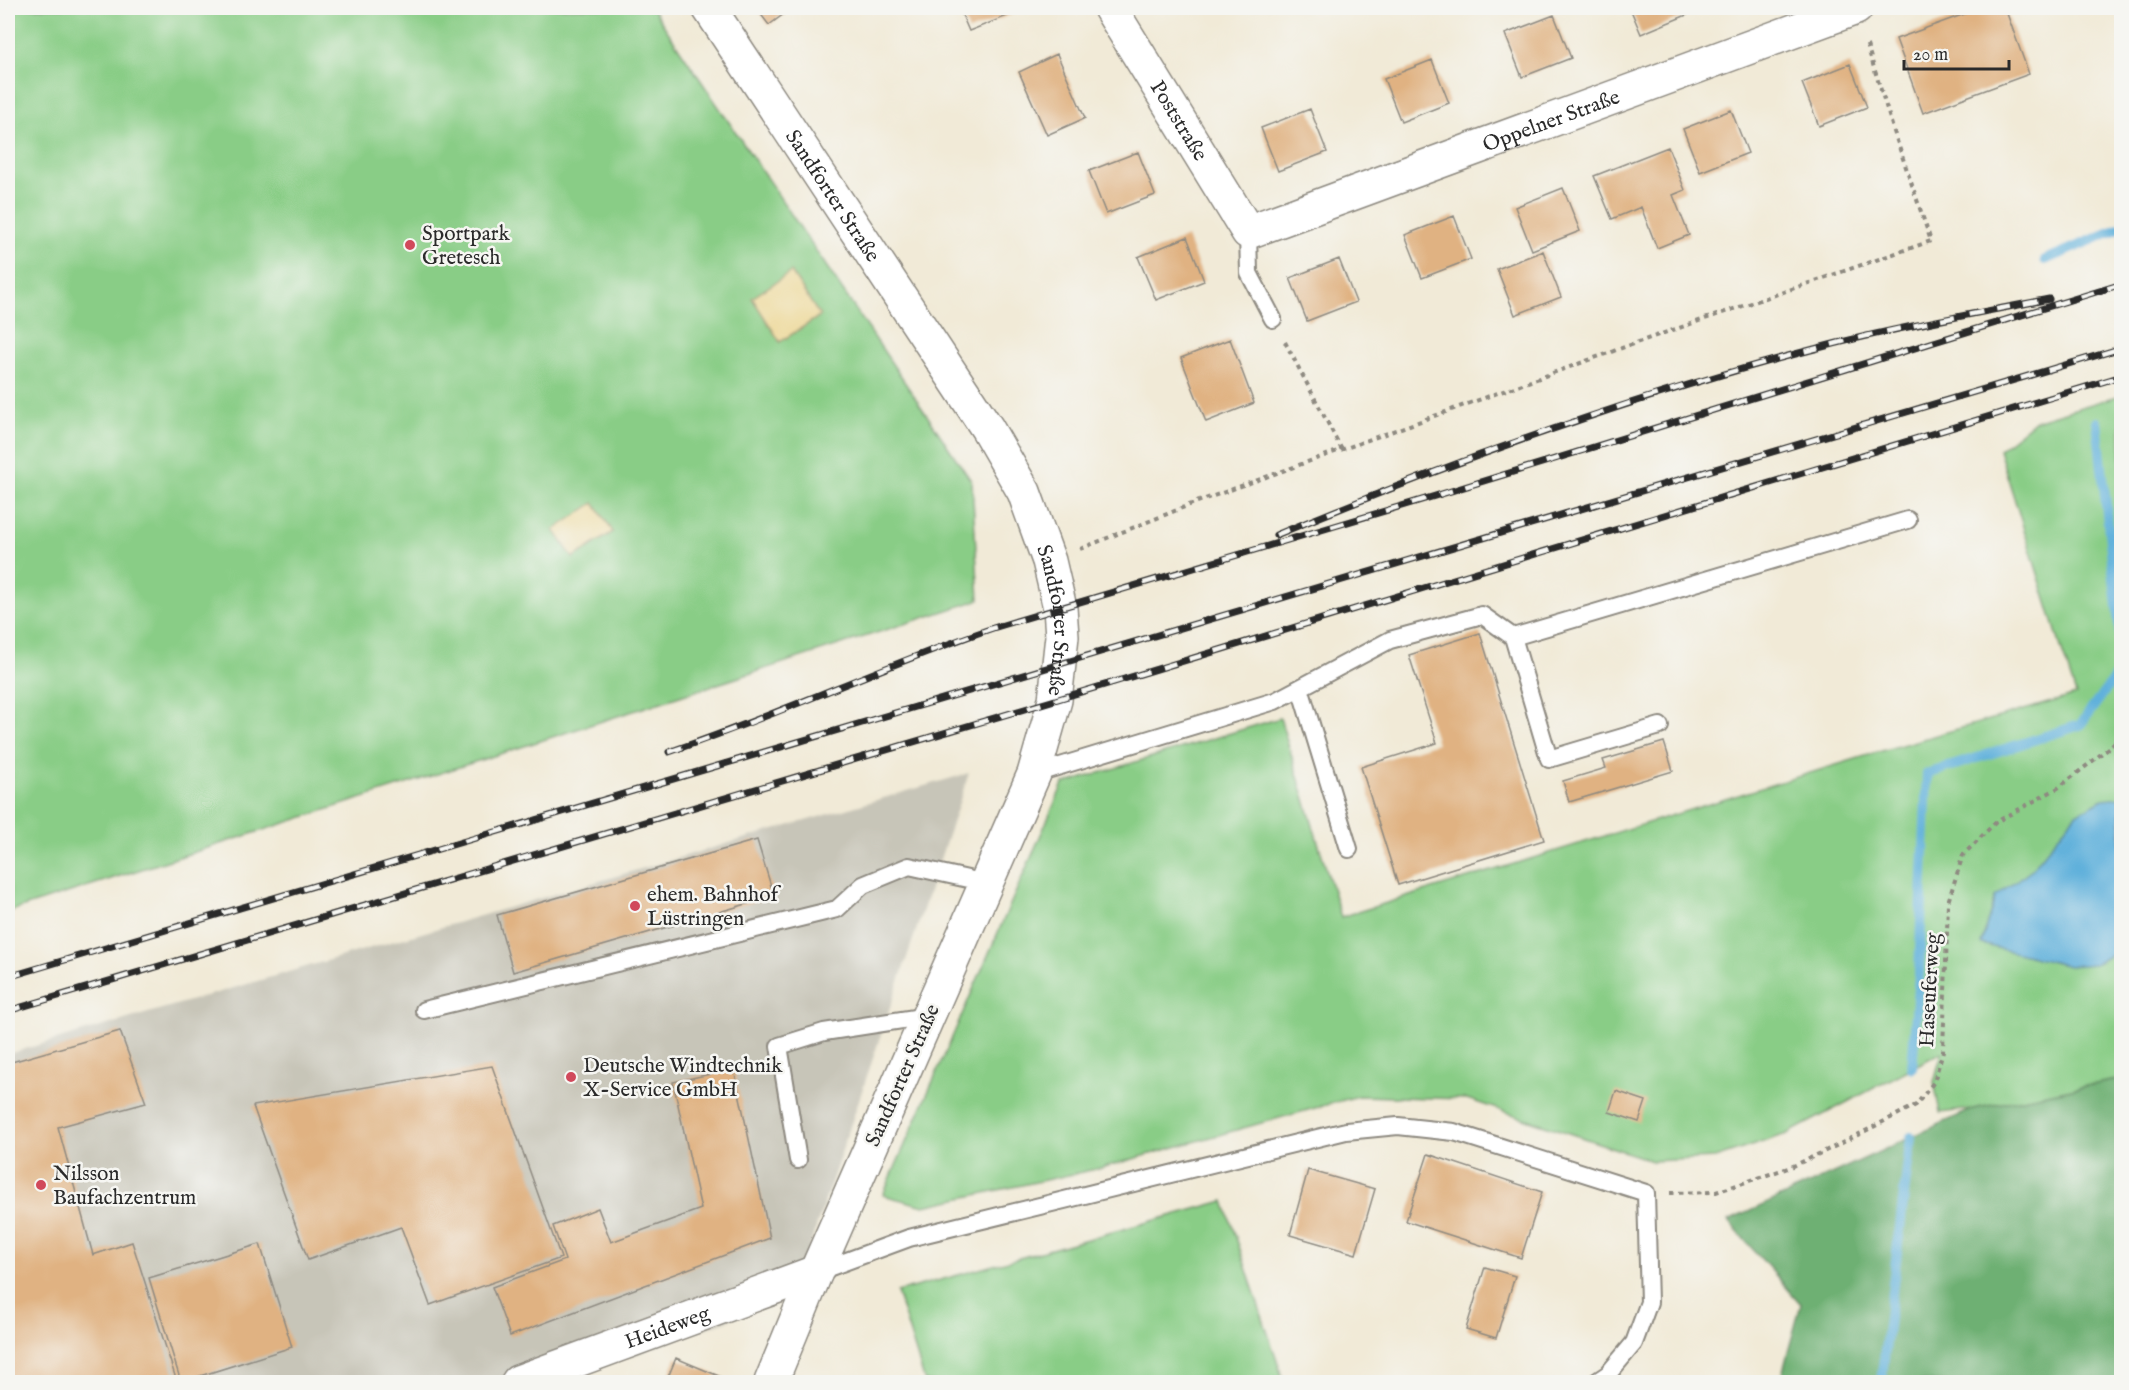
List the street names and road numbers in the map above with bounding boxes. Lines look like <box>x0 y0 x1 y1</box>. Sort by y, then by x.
street label: Poststraße <box>1143 76 1213 167</box>
street label: Oppelner Straße <box>1479 84 1624 159</box>
street label: Sandforter Straße <box>778 125 886 268</box>
street label: Sandforter Straße <box>1029 541 1074 698</box>
street label: Haseuferweg <box>1914 932 1947 1048</box>
street label: Sandforter Straße <box>860 1000 947 1151</box>
street label: Heideweg <box>621 1300 714 1356</box>

